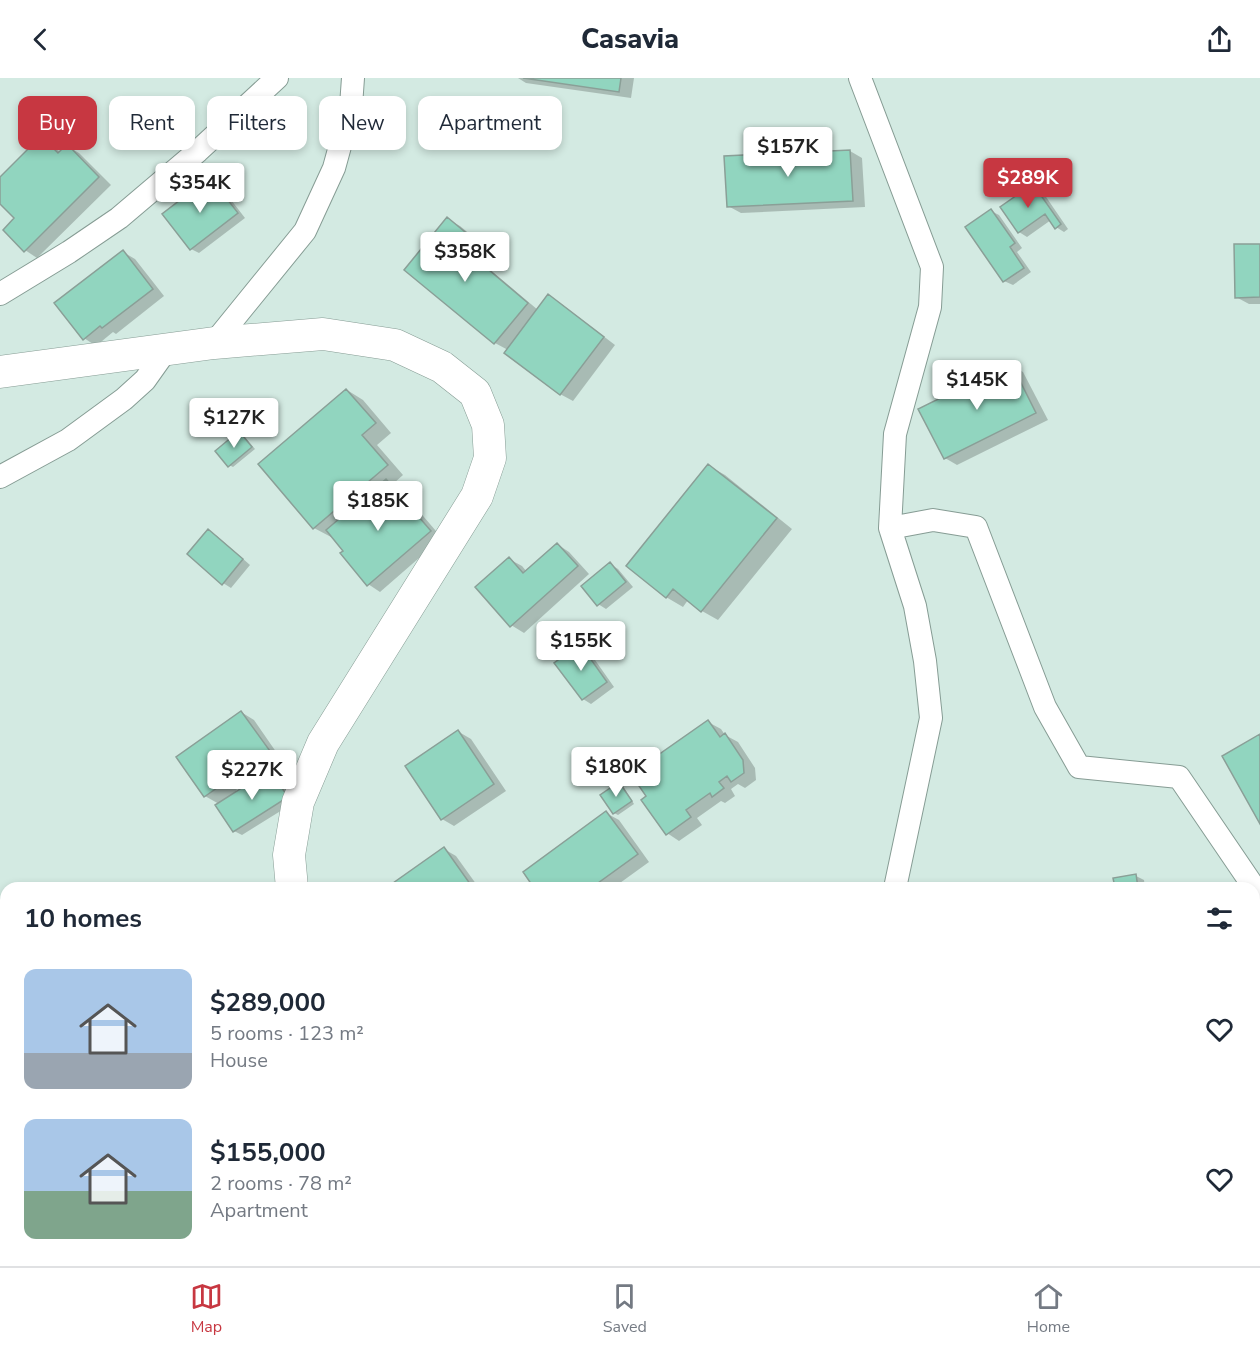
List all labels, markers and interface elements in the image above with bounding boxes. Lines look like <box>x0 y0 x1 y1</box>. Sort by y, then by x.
text: Casavia <box>581 21 679 58</box>
icon: back <box>24 23 57 56</box>
icon: share <box>1203 23 1236 56</box>
chip: Buy <box>18 96 97 150</box>
chip: Rent <box>109 96 195 150</box>
chip: Filters <box>207 96 307 150</box>
chip: New <box>319 96 406 150</box>
chip: Apartment <box>418 96 562 150</box>
pin: $157K <box>746 127 830 178</box>
text: $157K <box>757 133 819 160</box>
pin: $289K <box>986 158 1070 209</box>
pin: $354K <box>158 163 242 214</box>
text: $289K <box>997 164 1059 191</box>
text: $354K <box>169 169 231 196</box>
pin: $358K <box>423 232 507 283</box>
text: $358K <box>434 238 496 265</box>
pin: $145K <box>935 360 1019 411</box>
text: $145K <box>946 366 1008 393</box>
pin: $127K <box>192 398 276 449</box>
text: $127K <box>203 404 265 431</box>
pin: $185K <box>336 481 420 532</box>
text: $185K <box>347 487 409 514</box>
pin: $155K <box>539 621 623 672</box>
text: $155K <box>550 627 612 654</box>
pin: $180K <box>574 747 658 798</box>
pin: $227K <box>210 750 294 801</box>
text: $180K <box>585 753 647 780</box>
text: $227K <box>221 756 283 783</box>
text: 10 homes <box>24 901 142 936</box>
icon: filters <box>1203 902 1236 935</box>
text: $289,000 <box>210 985 326 1020</box>
icon: home <box>72 993 144 1065</box>
icon: heart <box>1203 1013 1236 1046</box>
text: 5 rooms · 123 m² <box>210 1020 364 1047</box>
text: House <box>210 1047 268 1074</box>
text: $155,000 <box>210 1135 326 1170</box>
icon: home <box>72 1143 144 1215</box>
icon: heart <box>1203 1163 1236 1196</box>
text: 2 rooms · 78 m² <box>210 1170 352 1197</box>
text: Apartment <box>210 1197 308 1224</box>
tab: Map <box>190 1280 223 1338</box>
tab: Saved <box>603 1280 647 1338</box>
tab: Home <box>1027 1280 1070 1338</box>

